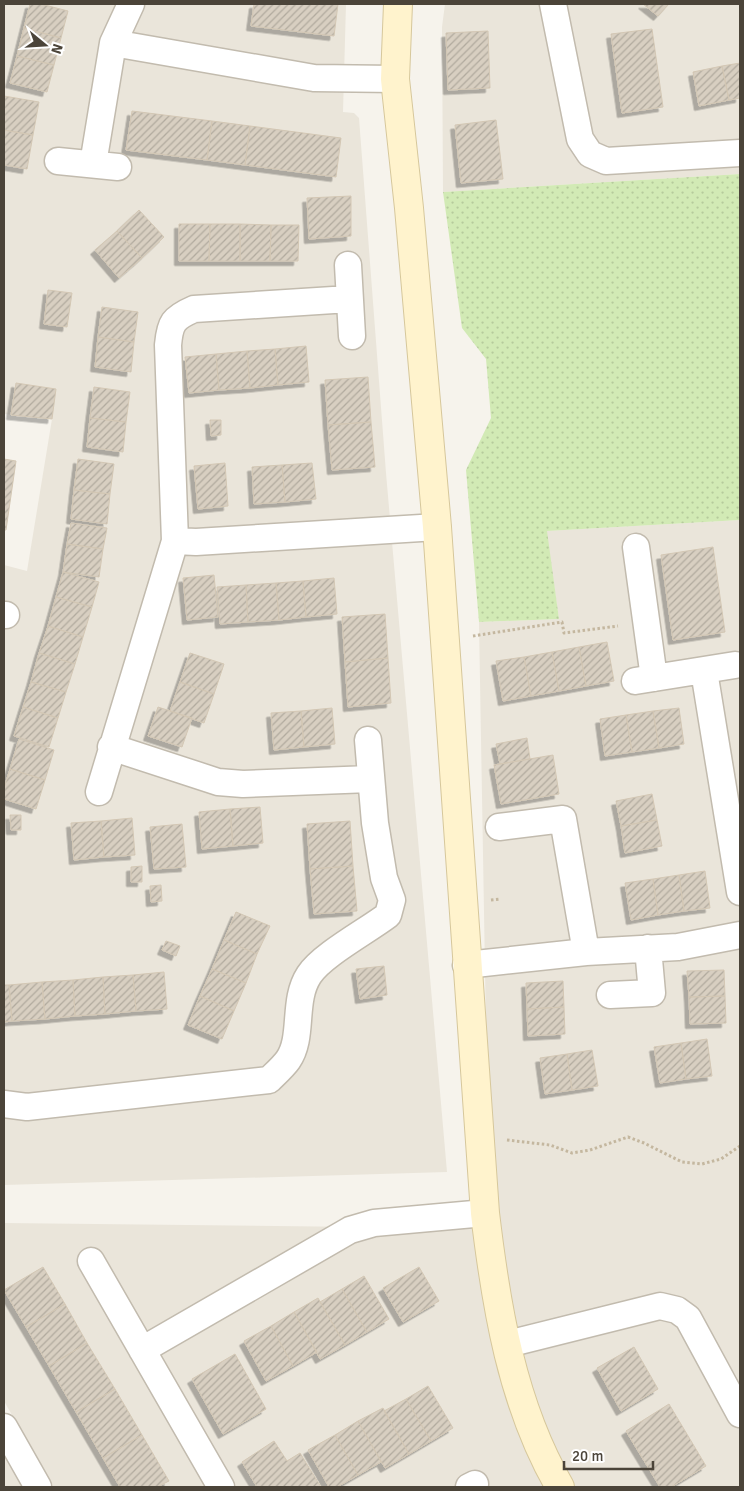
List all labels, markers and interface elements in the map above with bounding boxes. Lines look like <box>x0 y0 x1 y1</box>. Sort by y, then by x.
north arrow <box>20 20 70 70</box>
text: N <box>47 42 66 56</box>
scale bar <box>564 1438 653 1470</box>
text: 20 m <box>572 1447 603 1465</box>

